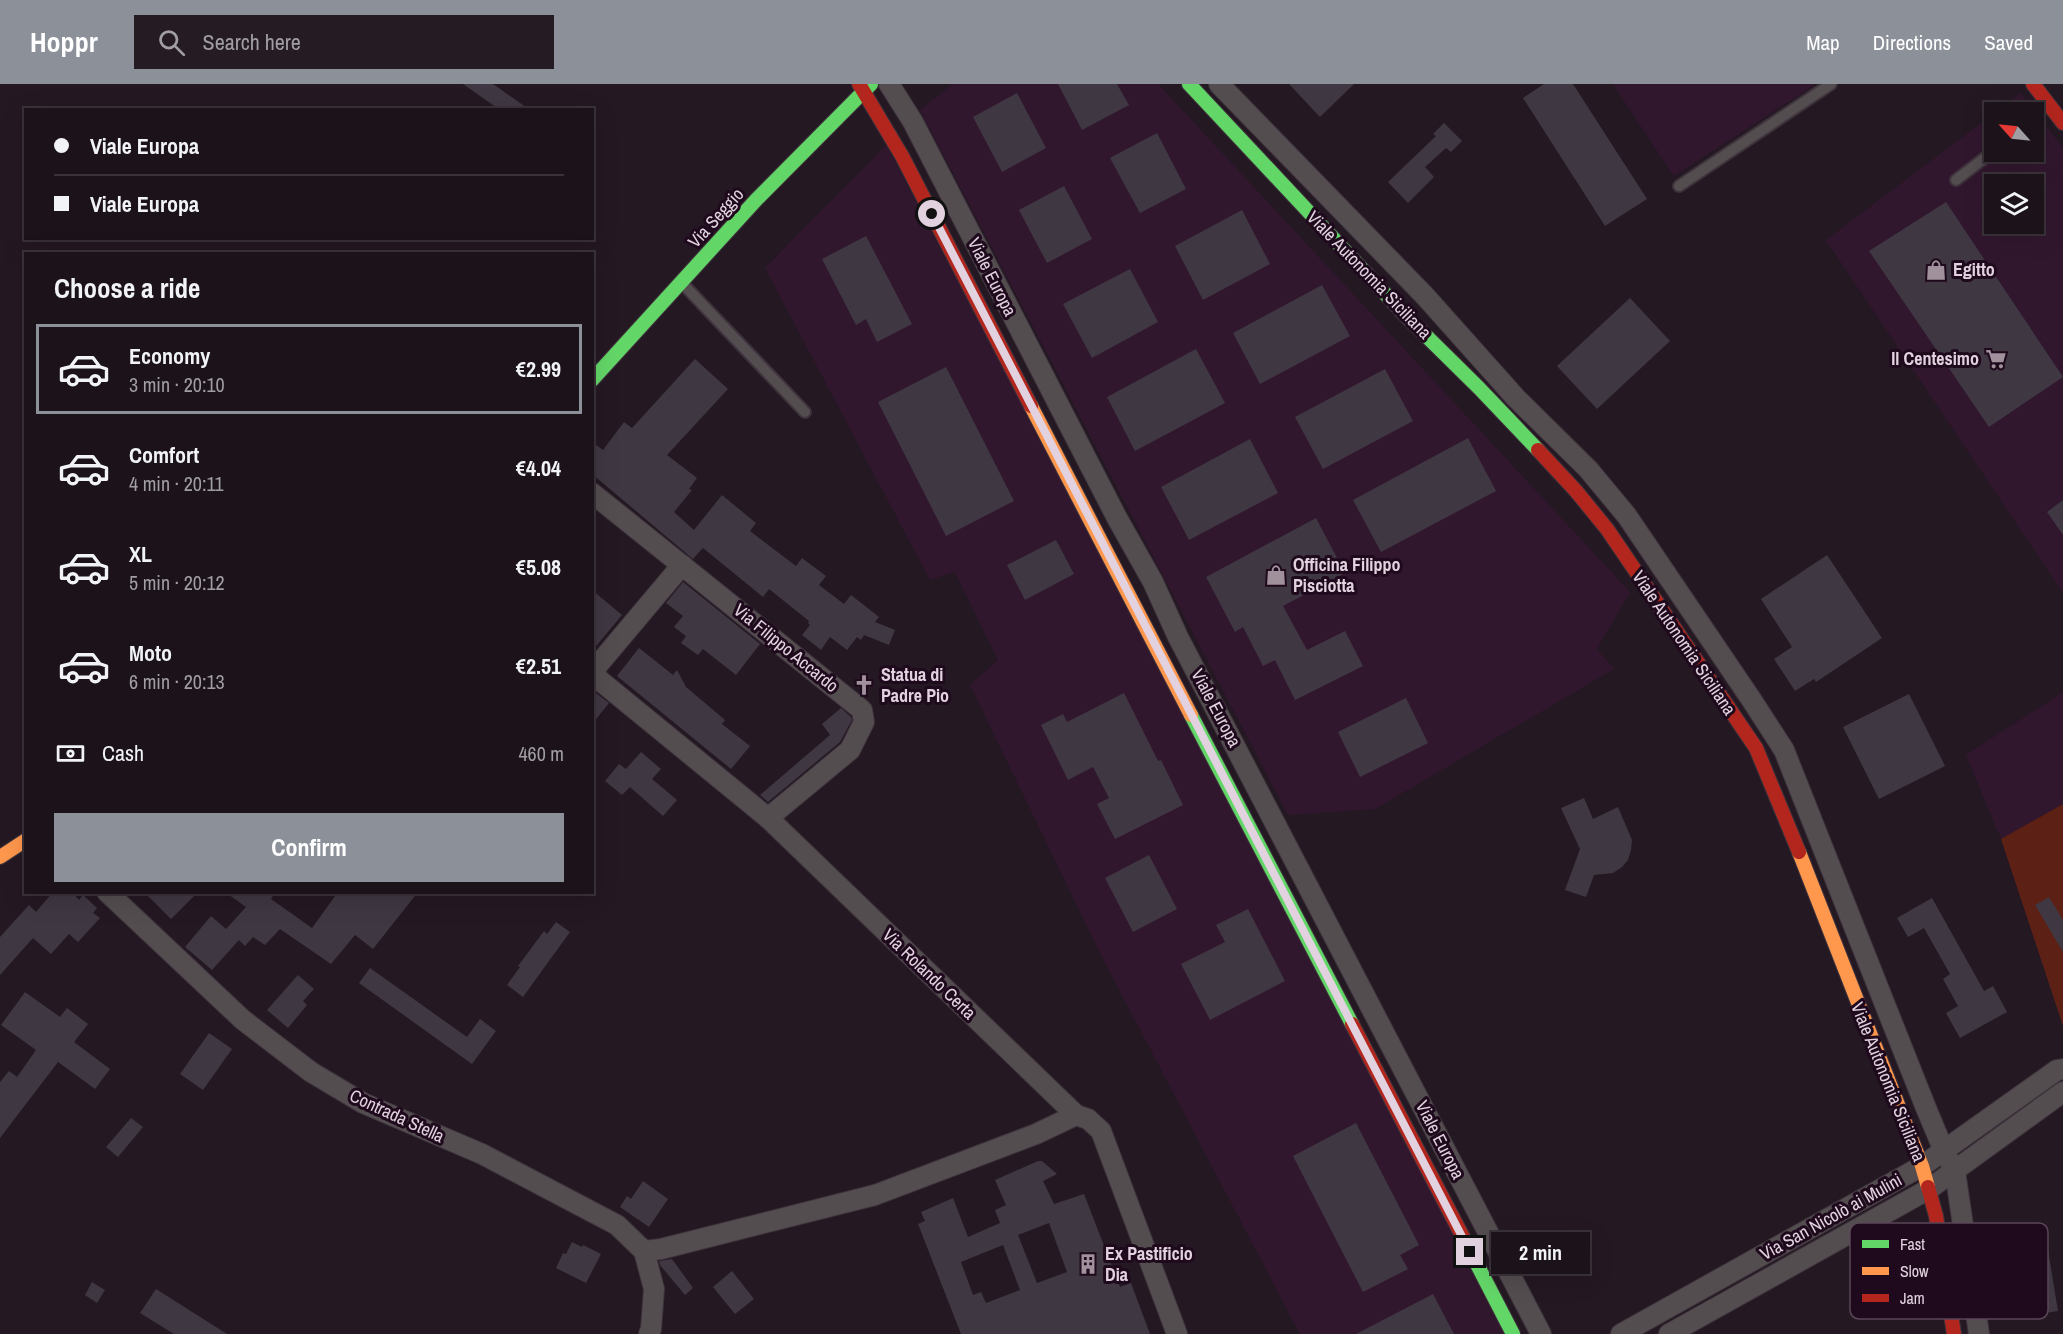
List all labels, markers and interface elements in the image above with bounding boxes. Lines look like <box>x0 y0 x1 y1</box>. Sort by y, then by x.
search box <box>134 15 554 69</box>
text: Hoppr <box>30 23 98 61</box>
icon: search <box>155 26 188 59</box>
text: Search here <box>203 27 301 57</box>
text: Map <box>1806 28 1840 57</box>
text: Directions <box>1873 28 1951 57</box>
text: Saved <box>1984 28 2033 57</box>
north arrow <box>1984 102 2044 162</box>
map controls <box>1984 102 2044 234</box>
text: Viale Europa <box>90 131 199 161</box>
button: layers <box>1984 174 2044 234</box>
street label: Via Seggio <box>682 182 749 253</box>
text: Viale Europa <box>90 189 199 219</box>
route start <box>918 200 945 227</box>
street label: Viale Autonomia Siciliana <box>1301 205 1437 344</box>
street label: Viale Europa <box>962 233 1023 320</box>
place label: Egitto <box>1953 257 1995 282</box>
shop icon: Egitto <box>1924 258 1948 282</box>
text: Choose a ride <box>54 270 200 306</box>
text: Economy <box>129 341 210 371</box>
icon: car <box>57 342 111 396</box>
place label: Il Centesimo <box>1891 346 1979 371</box>
supermarket icon: Il Centesimo <box>1984 347 2008 371</box>
text: €2.99 <box>516 354 561 384</box>
text: 3 min · 20:10 <box>129 371 225 398</box>
text: Comfort <box>129 440 199 470</box>
icon: car <box>57 441 111 495</box>
text: €4.04 <box>516 453 561 483</box>
text: 4 min · 20:11 <box>129 470 224 497</box>
text: XL <box>129 539 152 569</box>
icon: car <box>57 540 111 594</box>
text: €5.08 <box>516 552 561 582</box>
place label: Officina Filippo Pisciotta <box>1293 552 1400 598</box>
shop icon: Officina Filippo Pisciotta <box>1264 563 1288 587</box>
street label: Viale Autonomia Siciliana <box>1627 565 1742 720</box>
text: 5 min · 20:12 <box>129 569 225 596</box>
street label: Via Filippo Accardo <box>728 597 844 698</box>
text: Moto <box>129 638 172 668</box>
icon: car <box>57 639 111 693</box>
text: €2.51 <box>516 651 561 681</box>
place label: Statua di Padre Pio <box>881 662 949 708</box>
street label: Viale Europa <box>1185 664 1247 751</box>
text: 6 min · 20:13 <box>129 668 225 695</box>
church icon: Statua di Padre Pio <box>852 673 876 697</box>
icon: cash <box>54 737 87 770</box>
text: Cash <box>102 738 144 768</box>
text: 460 m <box>518 740 564 767</box>
button: Confirm <box>54 813 564 882</box>
street label: Via Rolando Certa <box>877 923 982 1025</box>
street label: Viale Autonomia Siciliana <box>1845 998 1932 1165</box>
street label: Contrada Stella <box>346 1083 449 1148</box>
street label: Viale Europa <box>1410 1096 1471 1183</box>
street label: Via San Nicolò ai Mulini <box>1755 1167 1906 1266</box>
legend <box>1850 1223 2048 1319</box>
callout: 2 min <box>1491 1231 1590 1273</box>
text: Fast <box>1900 1233 1925 1255</box>
route end <box>1456 1238 1483 1265</box>
text: 2 min <box>1519 1239 1562 1266</box>
place label: Ex Pastificio Dia <box>1105 1241 1193 1287</box>
building icon: Ex Pastificio Dia <box>1076 1252 1100 1276</box>
text: Slow <box>1900 1260 1929 1282</box>
text: Jam <box>1900 1287 1925 1309</box>

